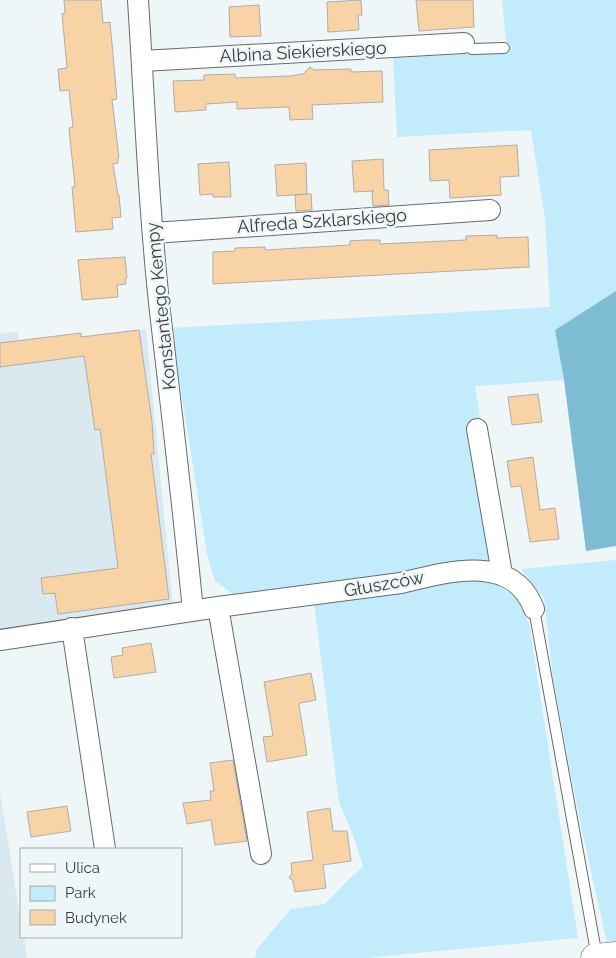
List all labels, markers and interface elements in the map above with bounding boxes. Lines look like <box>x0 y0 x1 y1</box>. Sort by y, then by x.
street label: Albina Siekierskiego <box>219 37 387 66</box>
street label: Alfreda Szklarskiego <box>236 204 408 237</box>
street label: Konstantego Kempy <box>141 221 180 391</box>
street label: Głuszców <box>342 566 426 601</box>
legend <box>20 848 182 938</box>
text: Ulica <box>65 859 100 877</box>
text: Park <box>65 884 96 902</box>
text: Budynek <box>65 909 127 927</box>

